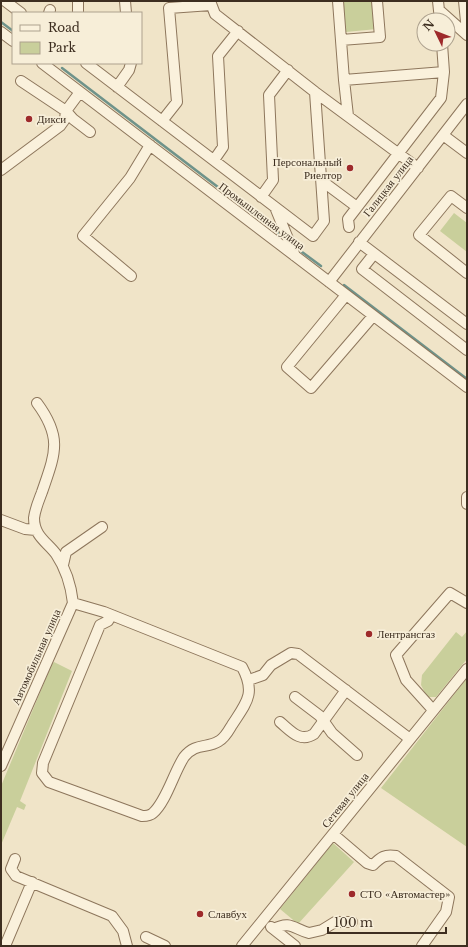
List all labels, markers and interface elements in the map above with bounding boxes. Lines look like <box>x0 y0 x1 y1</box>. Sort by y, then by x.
legend <box>12 12 142 64</box>
north arrow <box>416 12 456 52</box>
text: N <box>420 16 438 34</box>
text: Road <box>48 20 80 35</box>
text: Park <box>48 40 76 55</box>
place label: Дикси <box>37 112 66 126</box>
marker: Дикси <box>24 114 34 124</box>
street label: Галицкая улица <box>360 153 416 219</box>
place label: Персональный Риелтор <box>273 155 342 182</box>
marker: Персональный Риелтор <box>345 163 355 173</box>
street label: Промышленная улица <box>216 179 308 253</box>
street label: Автомобильная улица <box>9 607 63 707</box>
place label: Лентрансгаз <box>377 627 435 641</box>
marker: Лентрансгаз <box>364 629 374 639</box>
street label: Сетевая улица <box>318 769 372 831</box>
place label: СТО «Автомастер» <box>360 887 450 901</box>
marker: СТО «Автомастер» <box>347 889 357 899</box>
place label: Славбух <box>208 907 247 921</box>
marker: Славбух <box>195 909 205 919</box>
scale bar <box>328 909 446 935</box>
text: 100 m <box>334 915 373 930</box>

